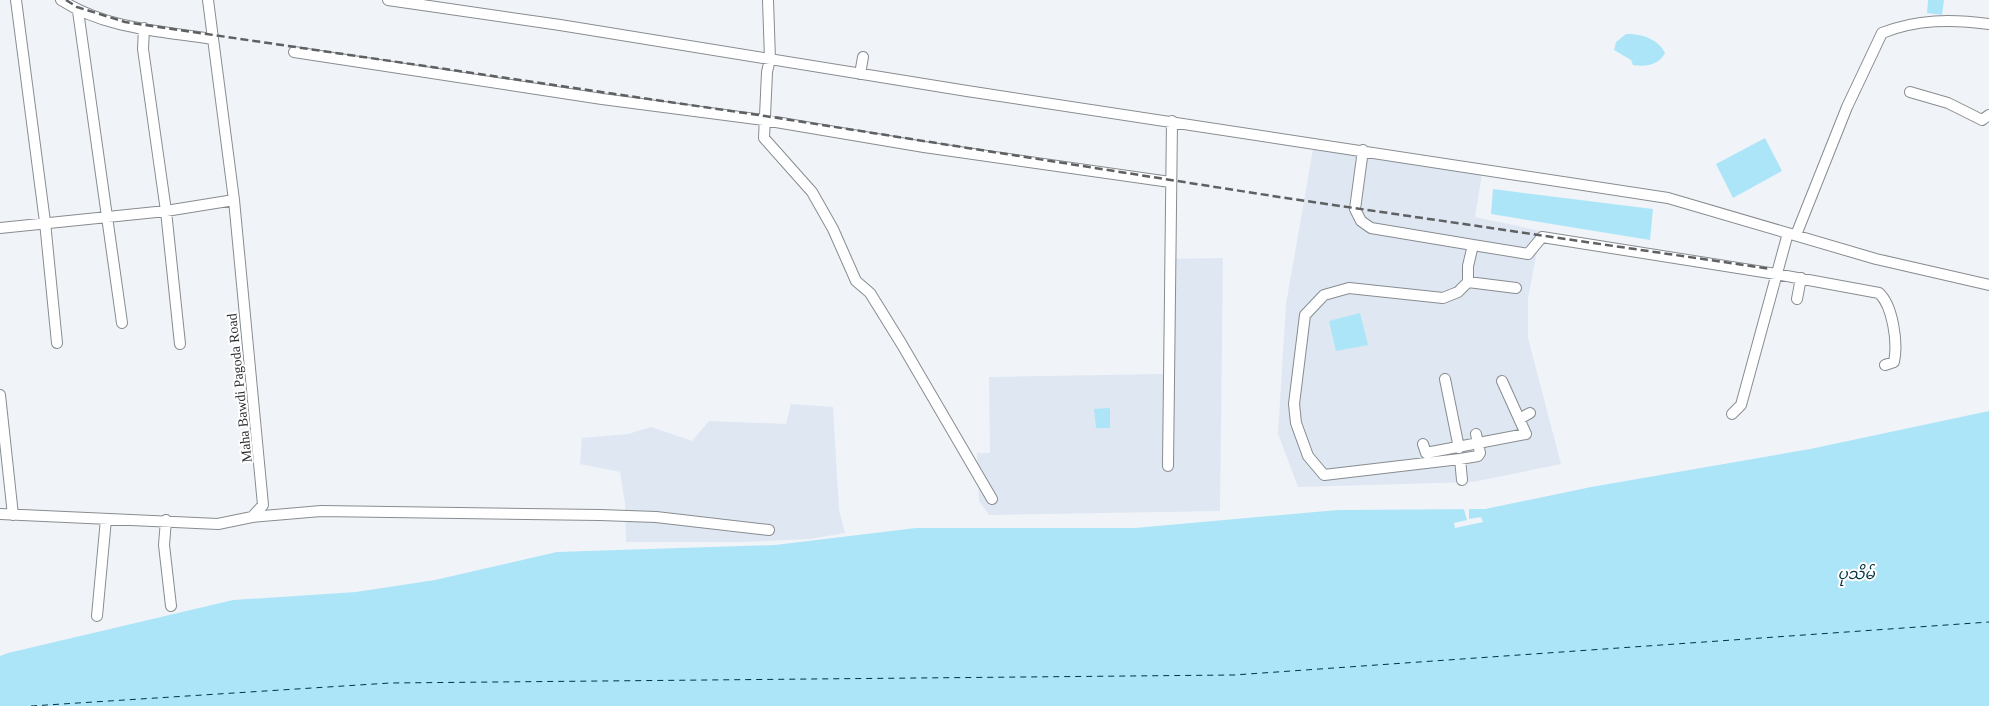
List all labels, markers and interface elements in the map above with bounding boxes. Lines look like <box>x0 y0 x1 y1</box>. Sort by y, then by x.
street label: Maha Bawdi Pagoda Road <box>224 313 255 463</box>
water label: ပုသိမ် <box>1837 563 1876 586</box>

